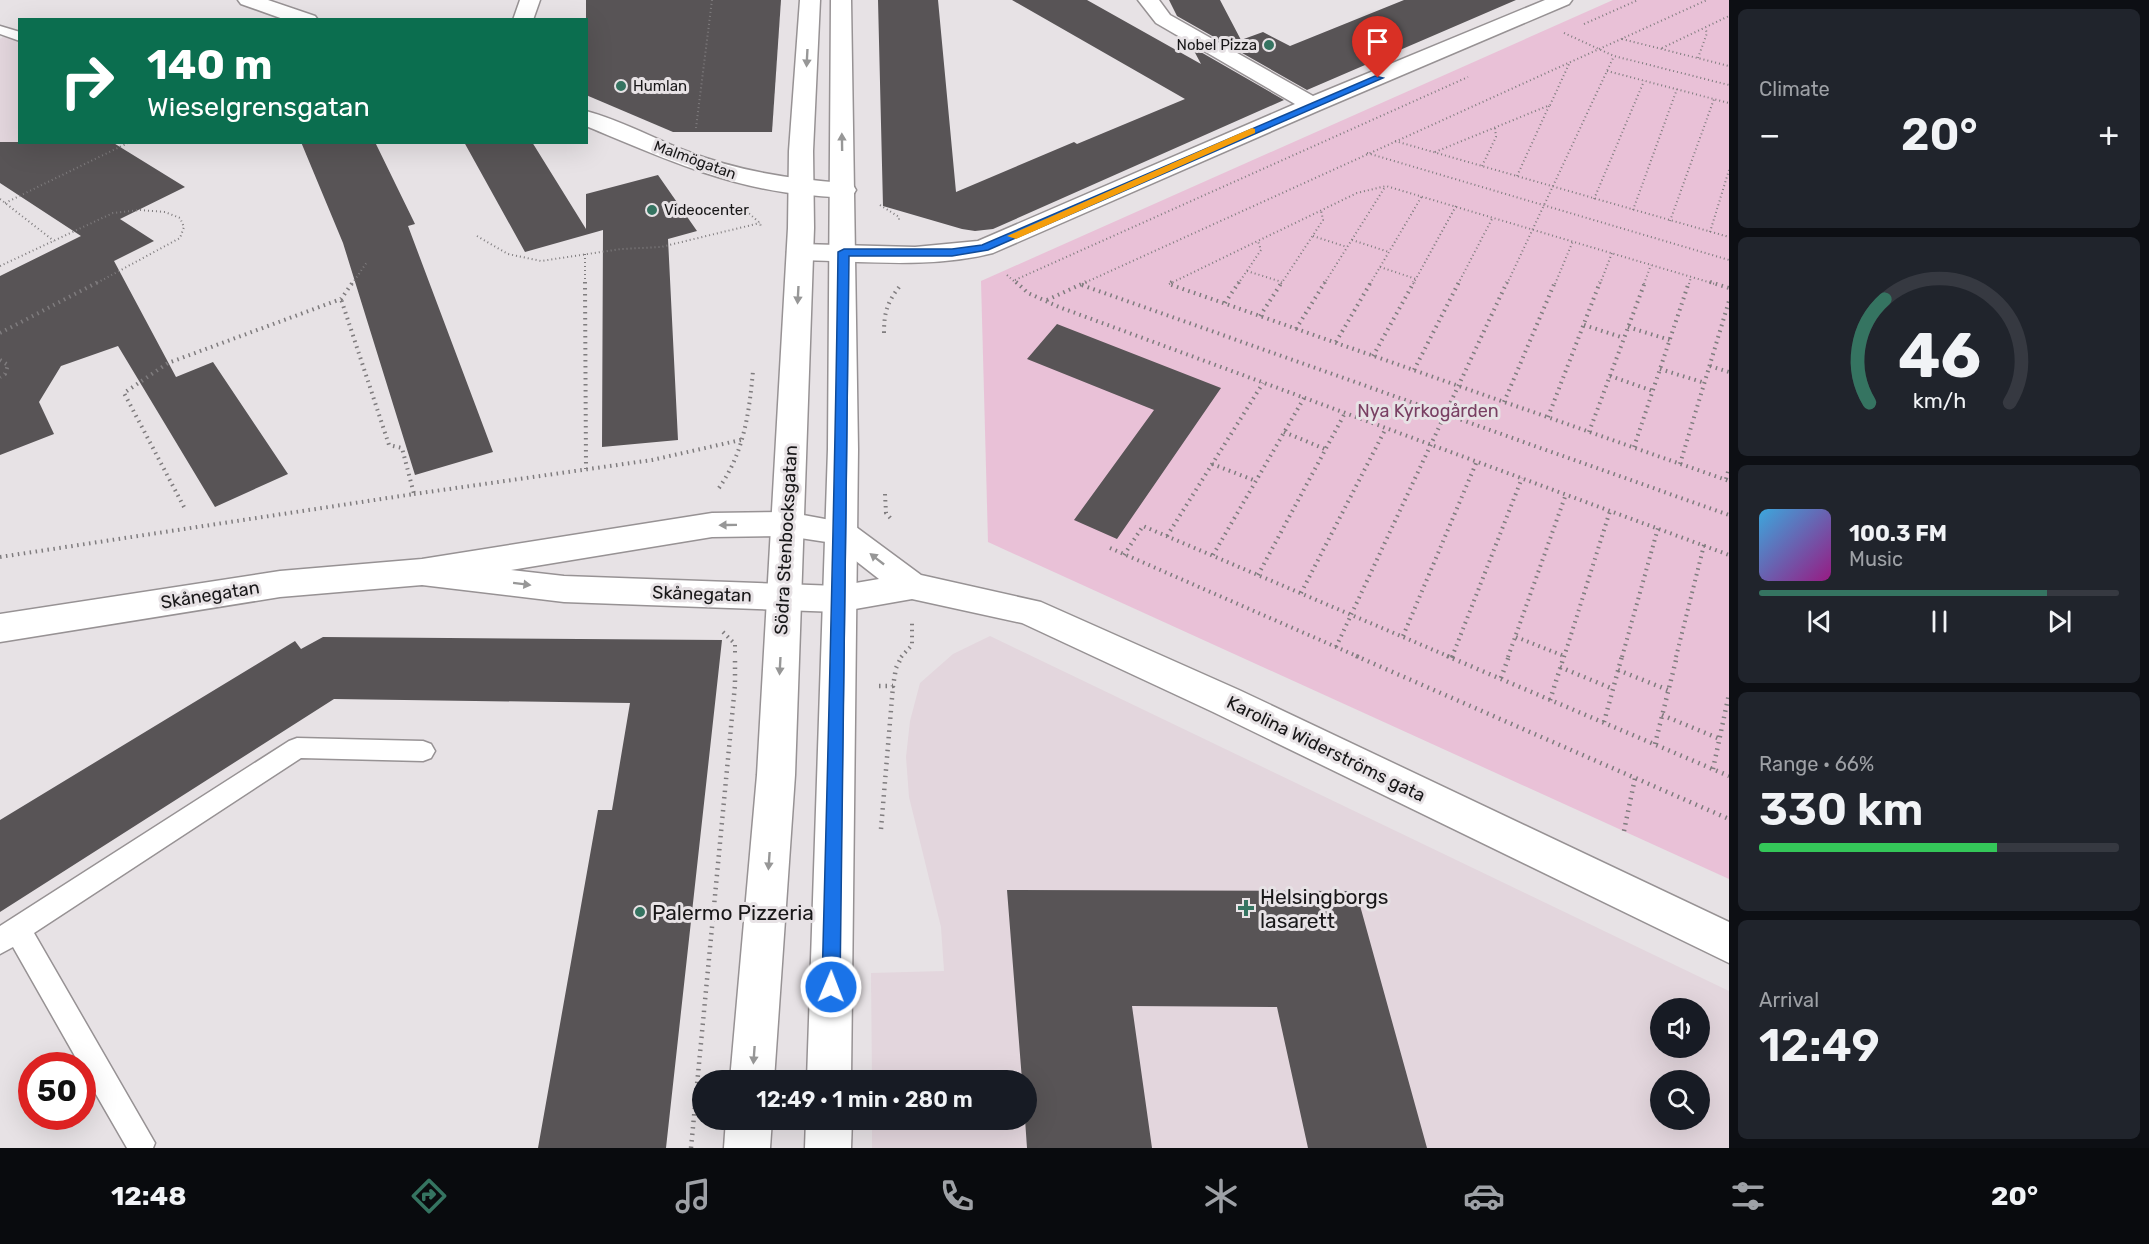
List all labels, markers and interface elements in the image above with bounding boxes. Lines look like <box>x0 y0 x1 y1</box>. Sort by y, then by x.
pin <box>1352 16 1403 78</box>
icon: arrive <box>1361 25 1394 58</box>
place label: Nobel Pizza <box>1177 36 1257 54</box>
marker: Nobel Pizza <box>1262 38 1276 52</box>
text: 140 m <box>147 40 273 90</box>
icon: right <box>48 42 126 120</box>
one-way arrow <box>802 49 812 68</box>
place label: Humlan <box>633 77 687 95</box>
text: Climate <box>1759 77 1830 101</box>
marker: Humlan <box>614 79 628 93</box>
text: Wieselgrensgatan <box>147 91 370 123</box>
text: 20° <box>1901 108 1978 161</box>
text: − <box>1759 115 1780 154</box>
text: + <box>2098 115 2119 154</box>
one-way arrow <box>837 132 847 151</box>
street label: Malmögatan <box>651 137 739 183</box>
place label: Videocenter <box>664 201 749 219</box>
marker: Videocenter <box>645 203 659 217</box>
one-way arrow <box>793 286 802 305</box>
text: 46 <box>1897 319 1981 393</box>
text: km/h <box>1912 389 1966 414</box>
park label: Nya Kyrkogården <box>1357 400 1499 422</box>
street label: Södra Stenbocksgatan <box>770 444 802 636</box>
one-way arrow <box>719 520 738 530</box>
text: 100.3 FM <box>1849 520 1947 547</box>
text: Music <box>1849 547 1903 571</box>
one-way arrow <box>869 553 884 565</box>
street label: Skånegatan <box>159 576 261 614</box>
one-way arrow <box>512 579 531 588</box>
street label: Skånegatan <box>652 581 752 607</box>
icon: previous <box>1803 605 1836 638</box>
icon: pause <box>1923 605 1956 638</box>
icon: next <box>2043 605 2076 638</box>
one-way arrow <box>776 657 785 676</box>
street label: Karolina Widerströms gata <box>1223 691 1429 807</box>
text: Range · 66% <box>1759 752 1874 776</box>
text: 330 km <box>1759 783 1923 836</box>
one-way arrow <box>764 852 774 871</box>
place label: Helsingborgs lasarett <box>1260 884 1388 933</box>
marker: Helsingborgs lasarett <box>1237 899 1255 917</box>
place label: Palermo Pizzeria <box>652 900 814 925</box>
marker: Palermo Pizzeria <box>633 905 647 919</box>
position arrow <box>799 955 863 1019</box>
text: Arrival <box>1759 988 1819 1012</box>
map controls <box>1650 998 1710 1130</box>
button: sound <box>1650 998 1710 1058</box>
text: 12:49 <box>1759 1019 1880 1072</box>
one-way arrow <box>749 1046 759 1065</box>
speed limit sign: 50 <box>18 1052 96 1130</box>
button: search <box>1650 1070 1710 1130</box>
text: 12:49 · 1 min · 280 m <box>756 1086 973 1113</box>
icon: directions <box>408 1175 450 1217</box>
icon: music <box>672 1175 714 1217</box>
icon: phone <box>936 1175 978 1217</box>
icon: climate <box>1200 1175 1242 1217</box>
icon: car <box>1463 1175 1505 1217</box>
icon: filters <box>1727 1175 1769 1217</box>
text: 12:48 <box>111 1180 186 1212</box>
text: 20° <box>1991 1180 2038 1212</box>

